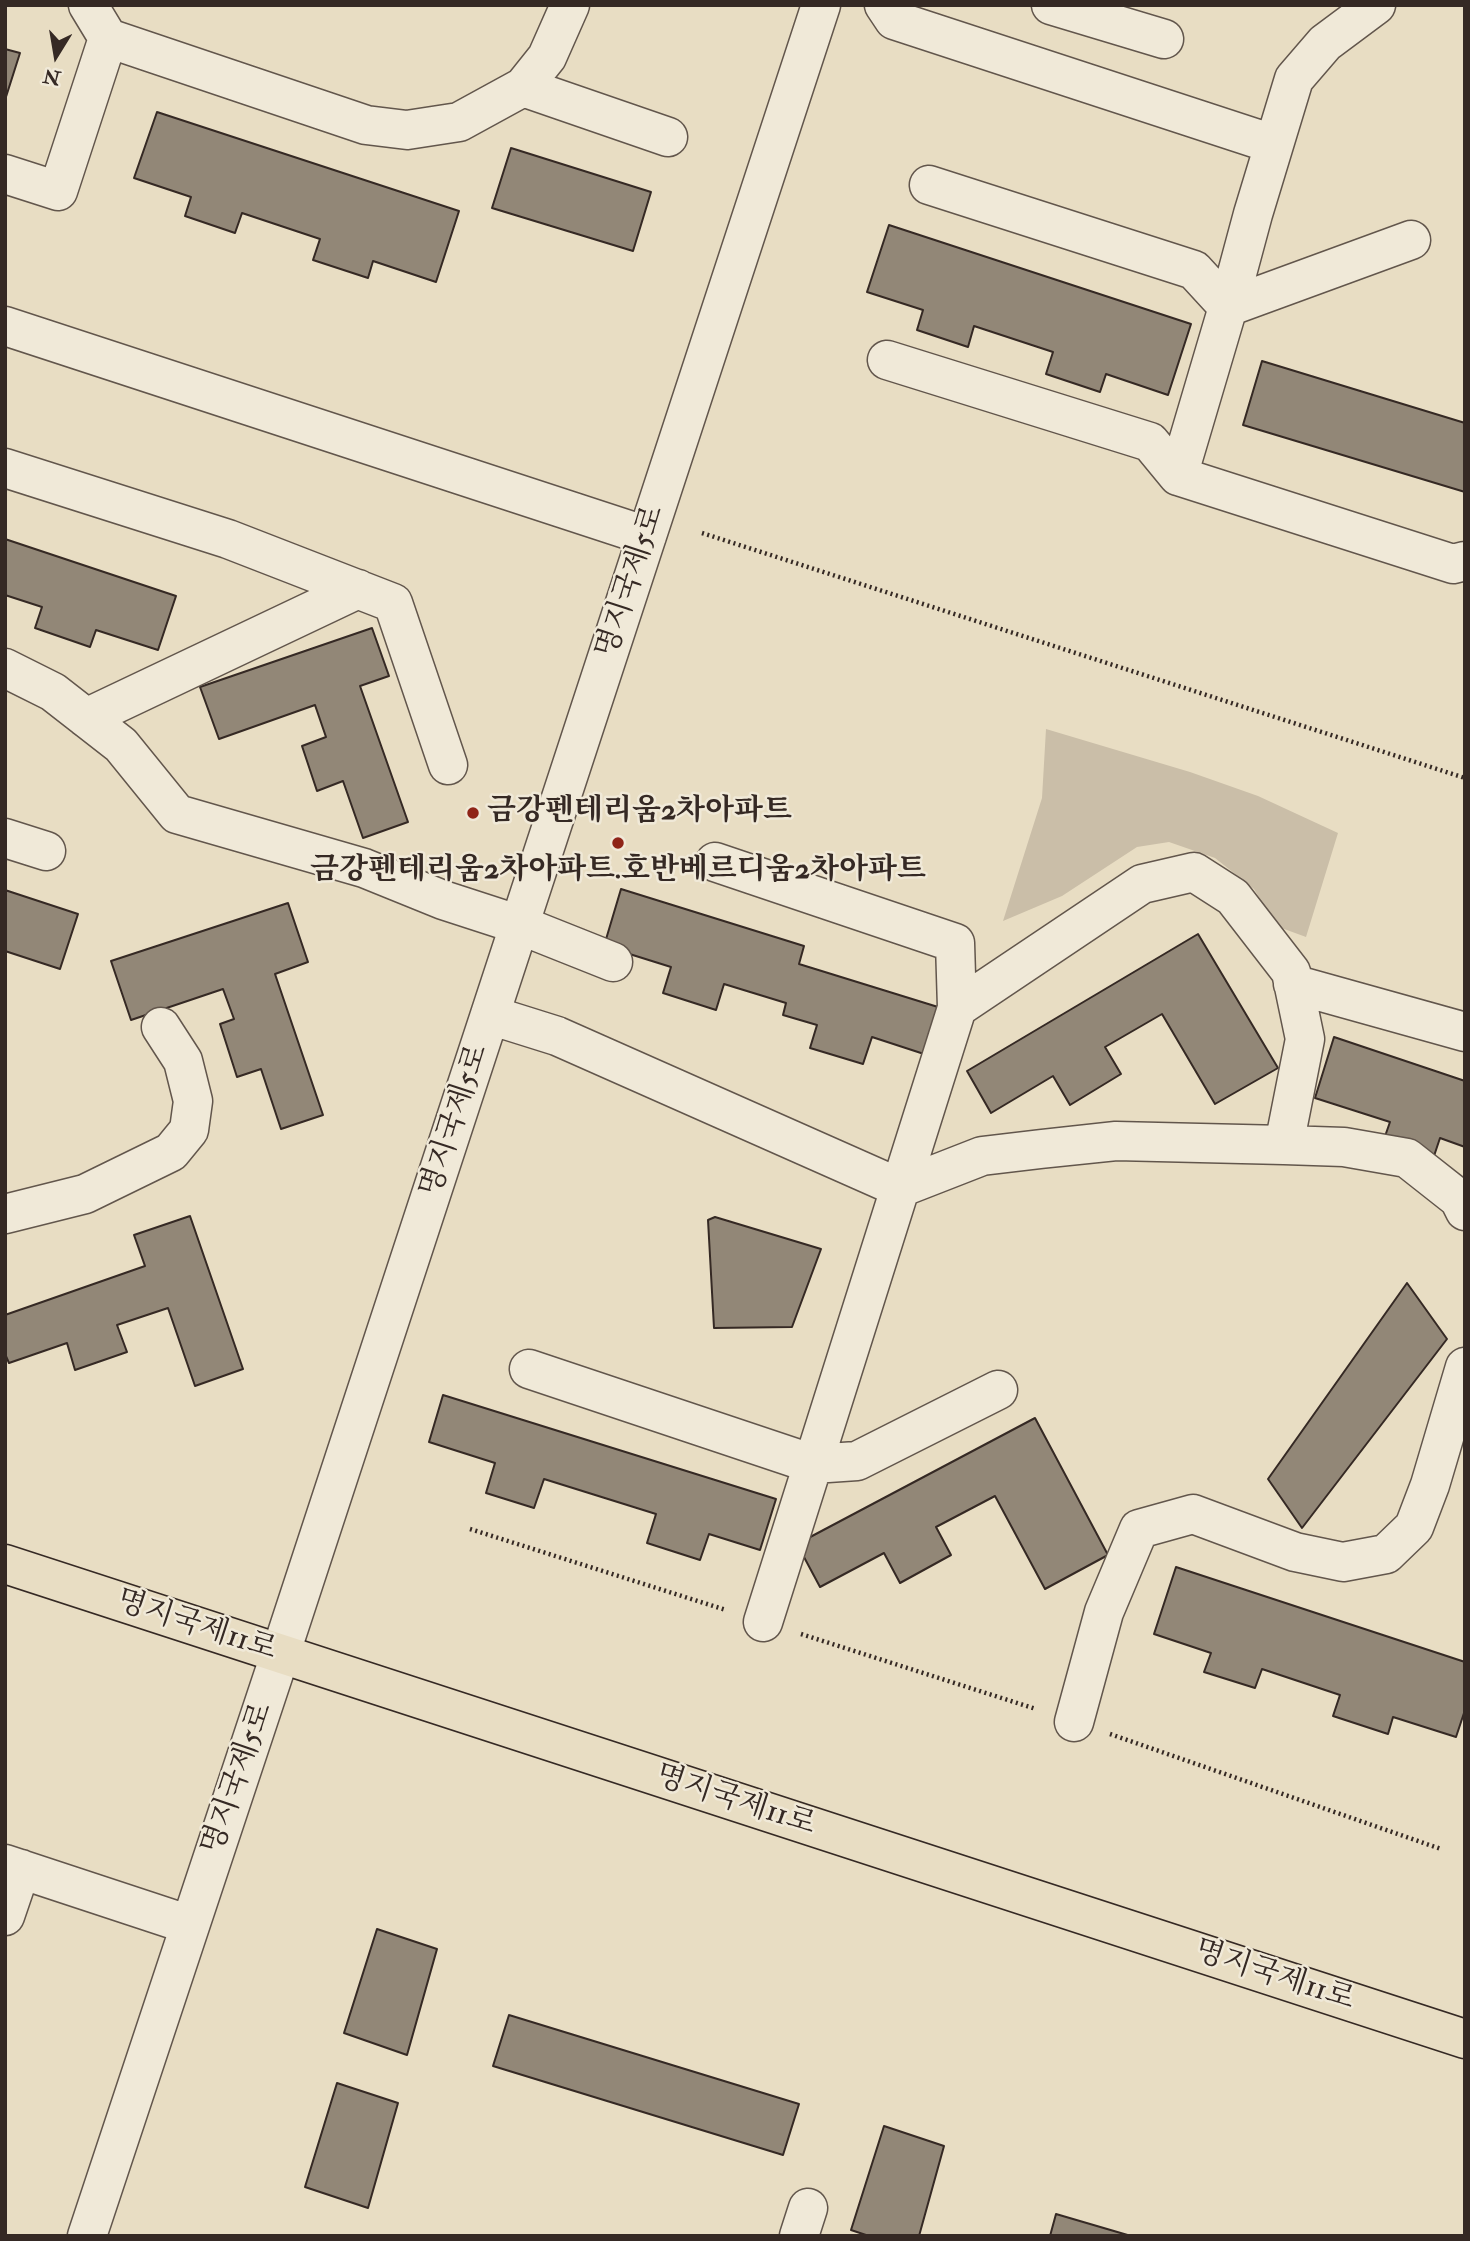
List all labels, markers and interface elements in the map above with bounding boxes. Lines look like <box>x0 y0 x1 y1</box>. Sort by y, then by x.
north arrow <box>21 21 91 91</box>
text: N <box>41 63 63 90</box>
street label: 명지국제5로 <box>590 501 674 663</box>
place label: 금강펜테리움2차아파트 <box>487 795 792 831</box>
marker: 금강펜테리움2차아파트 <box>465 805 481 821</box>
marker: 금강펜테리움2차아파트.호반베르디움2차아파트 <box>610 835 626 851</box>
place label: 금강펜테리움2차아파트.호반베르디움2차아파트 <box>310 854 926 890</box>
street label: 명지국제5로 <box>414 1040 498 1202</box>
street label: 명지국제11로 <box>111 1584 281 1670</box>
street label: 명지국제5로 <box>196 1698 282 1860</box>
street label: 명지국제11로 <box>650 1759 820 1845</box>
street label: 명지국제11로 <box>1189 1934 1359 2020</box>

